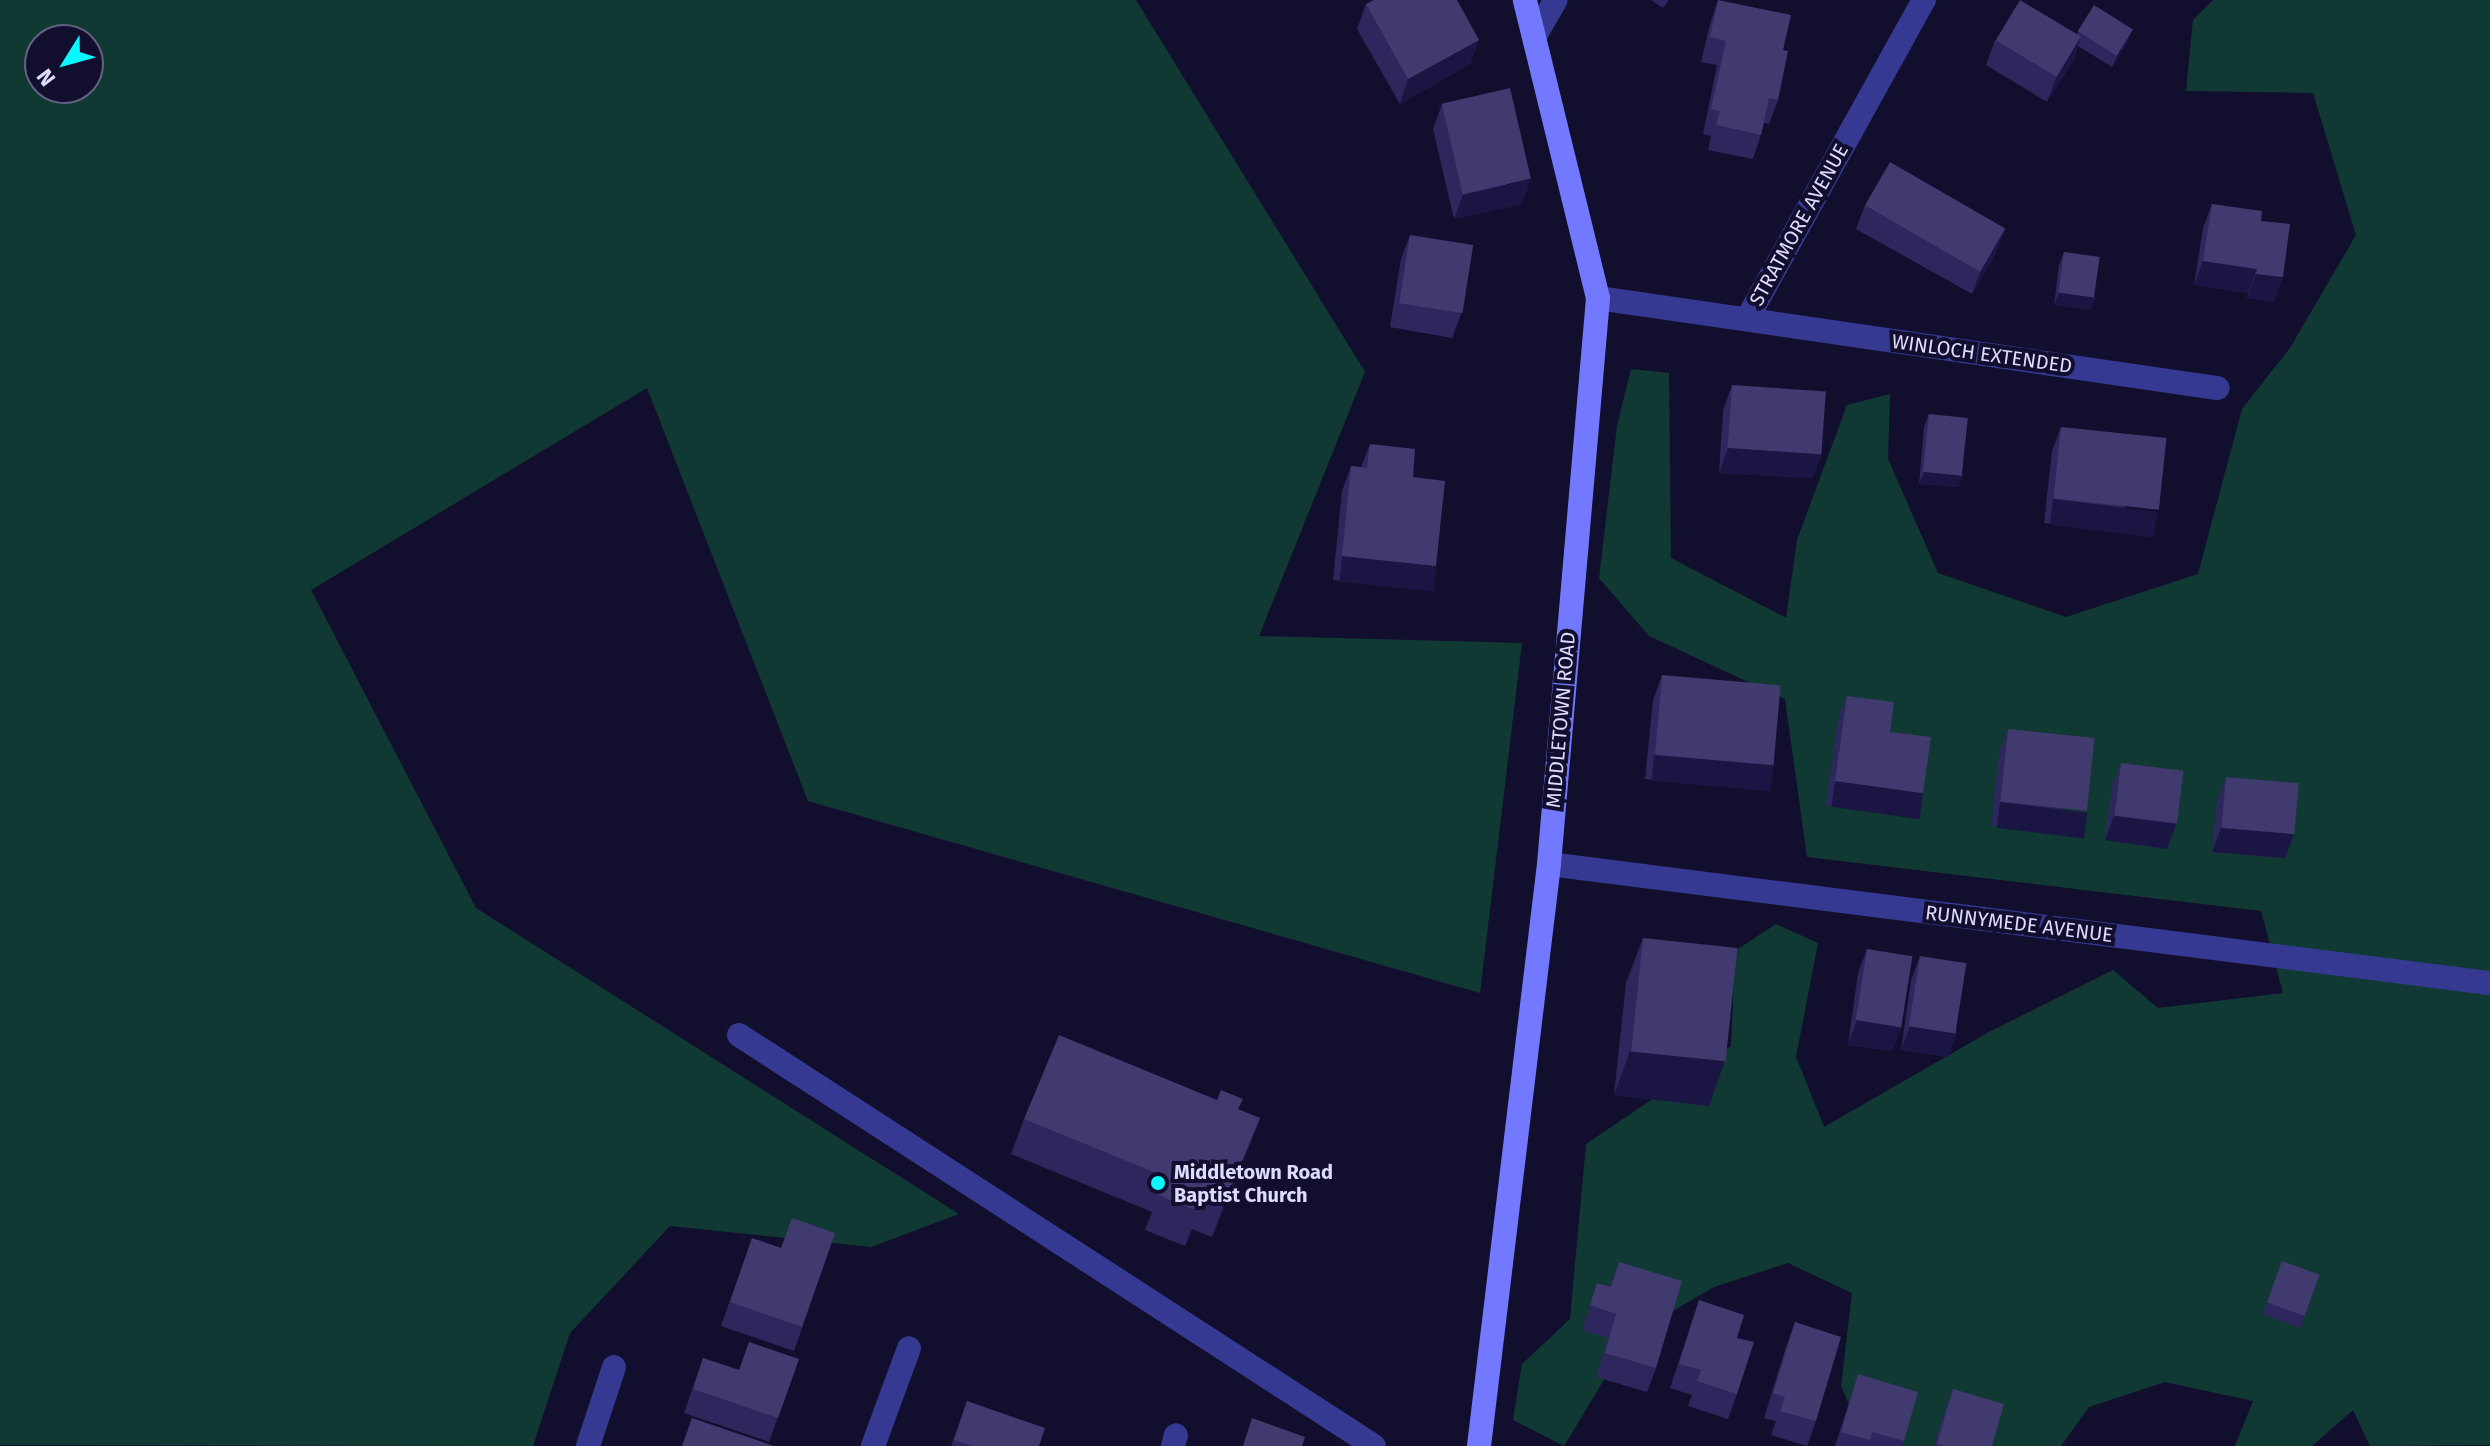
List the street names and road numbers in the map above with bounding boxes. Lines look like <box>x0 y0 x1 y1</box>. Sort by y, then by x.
street label: STRATMORE AVENUE <box>1745 140 1853 310</box>
street label: WINLOCH EXTENDED <box>1890 329 2074 379</box>
street label: MIDDLETOWN ROAD <box>1541 631 1581 809</box>
street label: RUNNYMEDE AVENUE <box>1924 901 2114 947</box>

